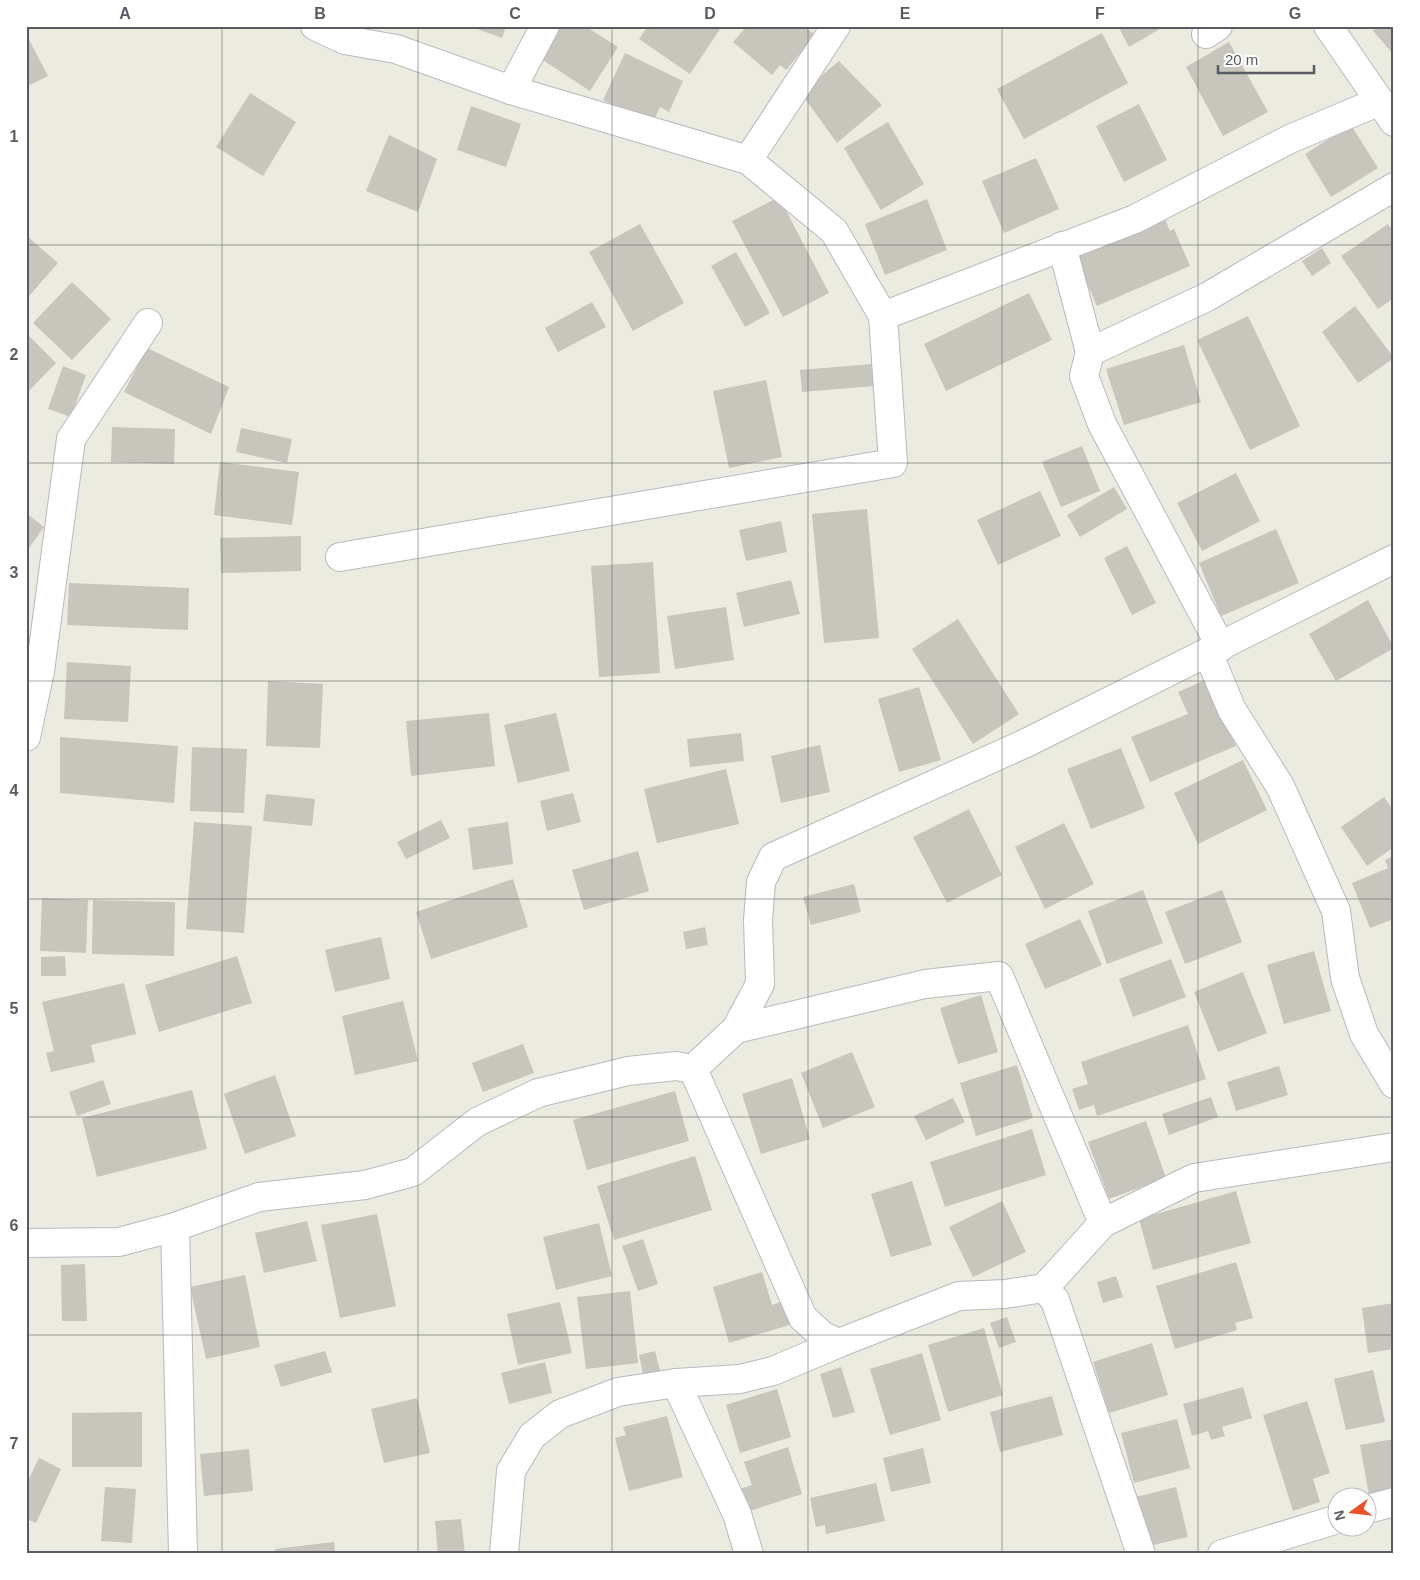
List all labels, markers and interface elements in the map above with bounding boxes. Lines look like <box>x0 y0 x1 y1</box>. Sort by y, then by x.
text: A <box>119 5 131 22</box>
text: B <box>314 5 326 22</box>
text: C <box>509 5 521 22</box>
text: D <box>704 5 716 22</box>
text: E <box>900 5 911 22</box>
text: F <box>1095 5 1105 22</box>
text: G <box>1289 5 1301 22</box>
scale bar <box>1218 42 1314 74</box>
text: 20 m <box>1225 51 1258 68</box>
text: 1 <box>10 128 19 145</box>
text: 2 <box>10 346 19 363</box>
text: 3 <box>10 564 19 581</box>
text: 4 <box>10 782 19 799</box>
text: 5 <box>10 1000 19 1017</box>
text: 6 <box>10 1217 19 1234</box>
text: 7 <box>10 1435 19 1452</box>
north arrow <box>1328 1488 1378 1538</box>
text: N <box>1330 1508 1348 1522</box>

